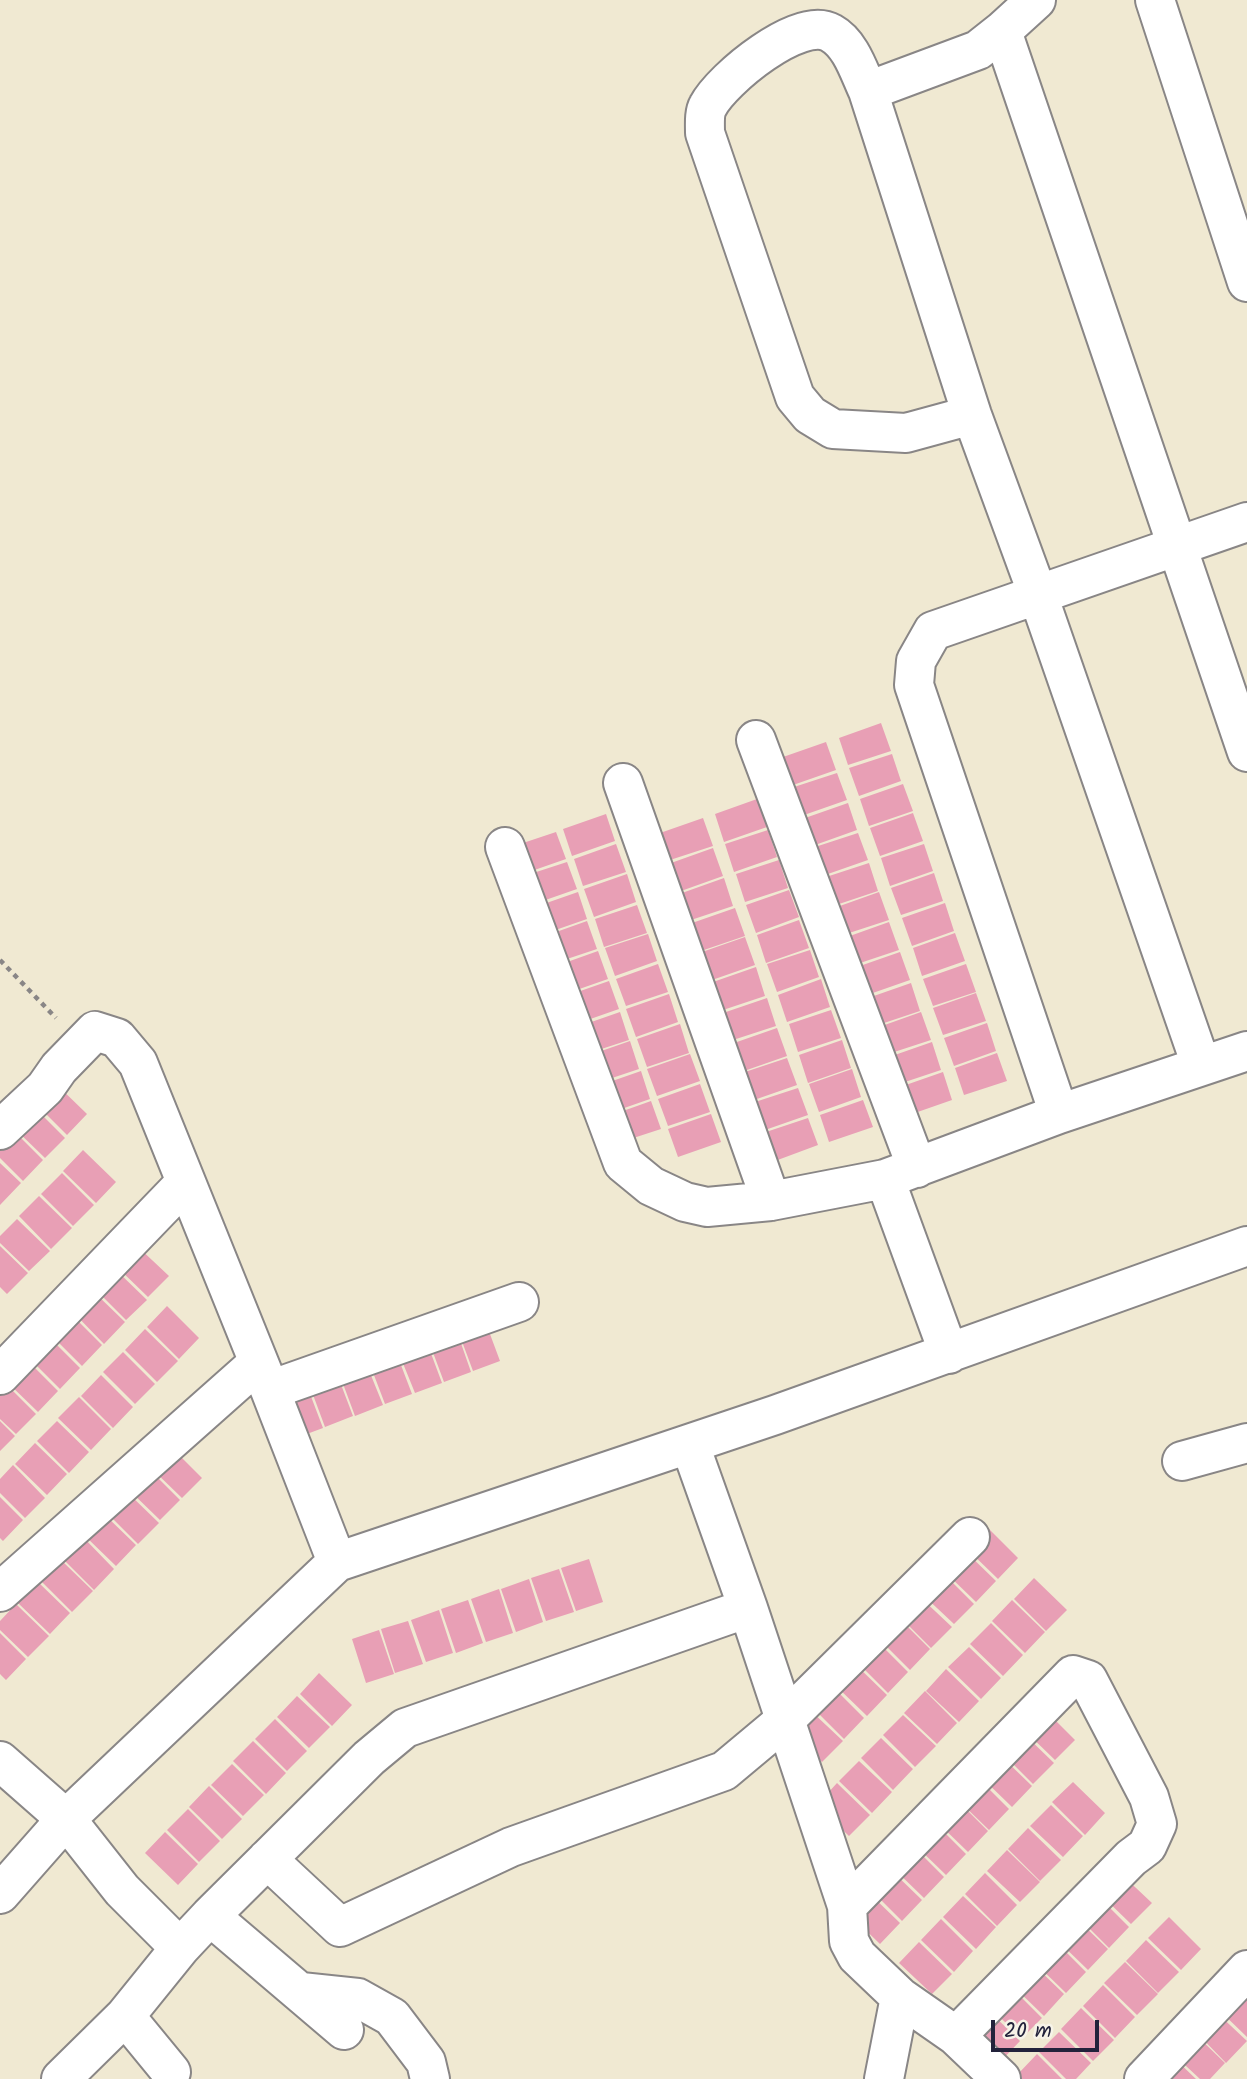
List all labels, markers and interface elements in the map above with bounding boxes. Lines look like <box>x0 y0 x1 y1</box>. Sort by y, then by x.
scale bar <box>995 2006 1104 2050</box>
text: 20 m <box>1004 2015 1052 2048</box>

